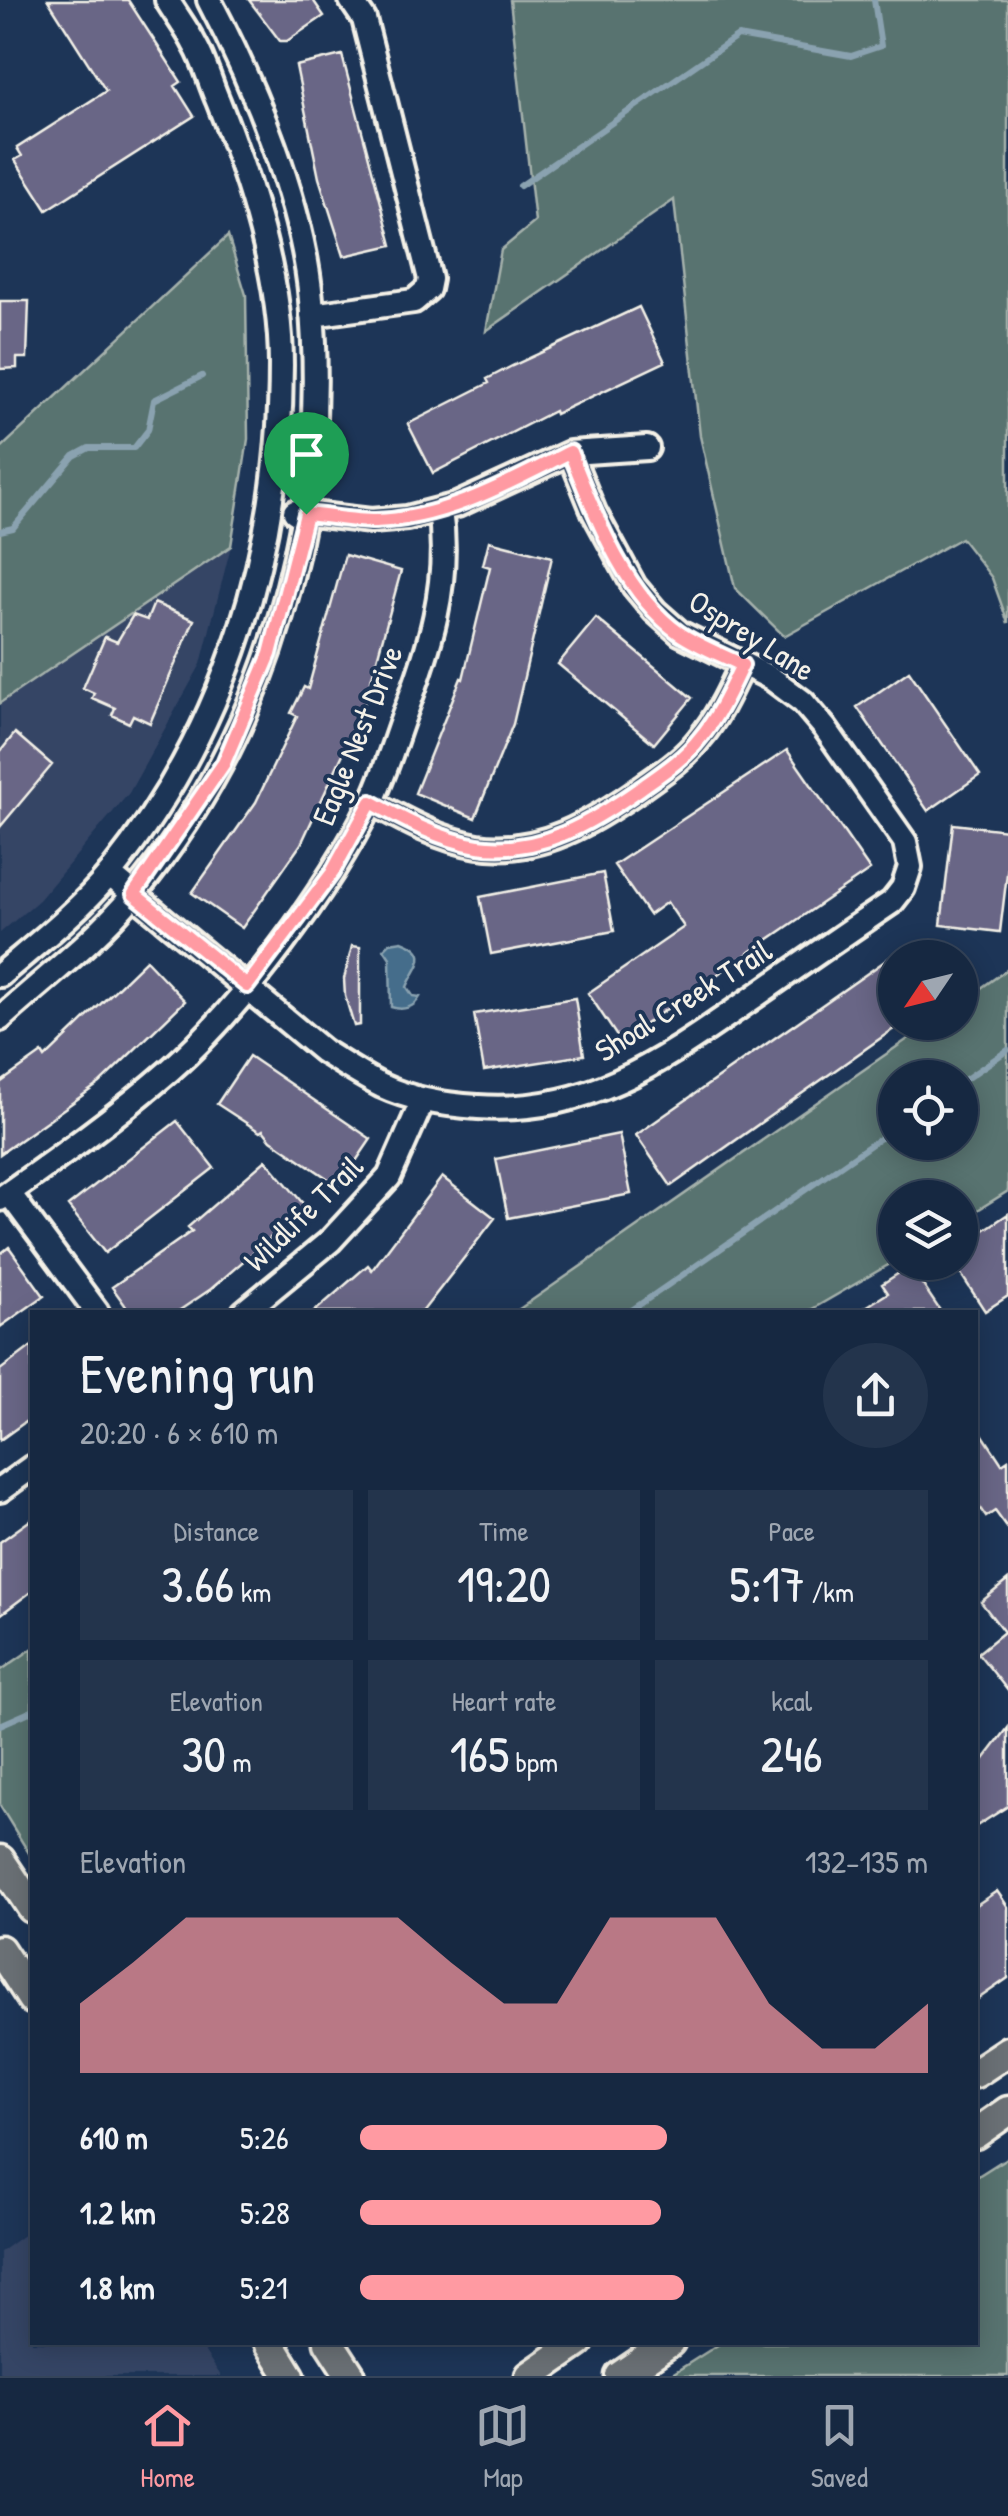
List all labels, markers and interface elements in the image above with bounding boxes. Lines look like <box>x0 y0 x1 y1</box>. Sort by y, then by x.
pin <box>264 412 349 515</box>
icon: arrive <box>279 427 334 482</box>
street label: Osprey Lane <box>681 579 824 691</box>
street label: Eagle Nest Drive <box>301 639 413 831</box>
street label: Shoal Creek Trail <box>586 928 780 1071</box>
north arrow <box>878 940 978 1040</box>
map controls <box>878 940 978 1280</box>
button: locate <box>878 1060 978 1160</box>
street label: Wildlife Trail <box>234 1145 372 1281</box>
button: layers <box>878 1180 978 1280</box>
text: Evening run <box>80 1336 315 1410</box>
button: share <box>823 1343 928 1448</box>
text: 20:20 · 6 × 610 m <box>80 1411 278 1454</box>
text: Distance <box>174 1512 259 1550</box>
text: Time <box>479 1512 529 1550</box>
text: Pace <box>768 1512 815 1550</box>
text: 3.66 <box>161 1550 234 1618</box>
text: 19:20 <box>457 1550 551 1618</box>
text: 5:17 <box>729 1550 805 1618</box>
text: km <box>234 1573 271 1611</box>
text: /km <box>805 1573 854 1611</box>
text: Elevation <box>170 1682 263 1720</box>
text: Heart rate <box>452 1682 556 1720</box>
text: kcal <box>771 1682 812 1720</box>
text: 30 <box>181 1720 226 1788</box>
text: 165 <box>450 1720 509 1788</box>
text: 246 <box>761 1720 823 1788</box>
text: m <box>226 1743 251 1781</box>
text: bpm <box>509 1743 558 1781</box>
text: Elevation <box>80 1840 186 1883</box>
text: 132–135 m <box>805 1840 928 1883</box>
text: 610 m <box>80 2116 148 2159</box>
text: 5:26 <box>240 2116 289 2159</box>
text: 1.2 km <box>80 2191 156 2234</box>
text: 5:28 <box>240 2191 290 2234</box>
text: 1.8 km <box>80 2266 155 2309</box>
text: 5:21 <box>240 2266 288 2309</box>
tab: Home <box>140 2398 195 2496</box>
tab: Map <box>475 2398 530 2496</box>
tab: Saved <box>811 2398 868 2496</box>

